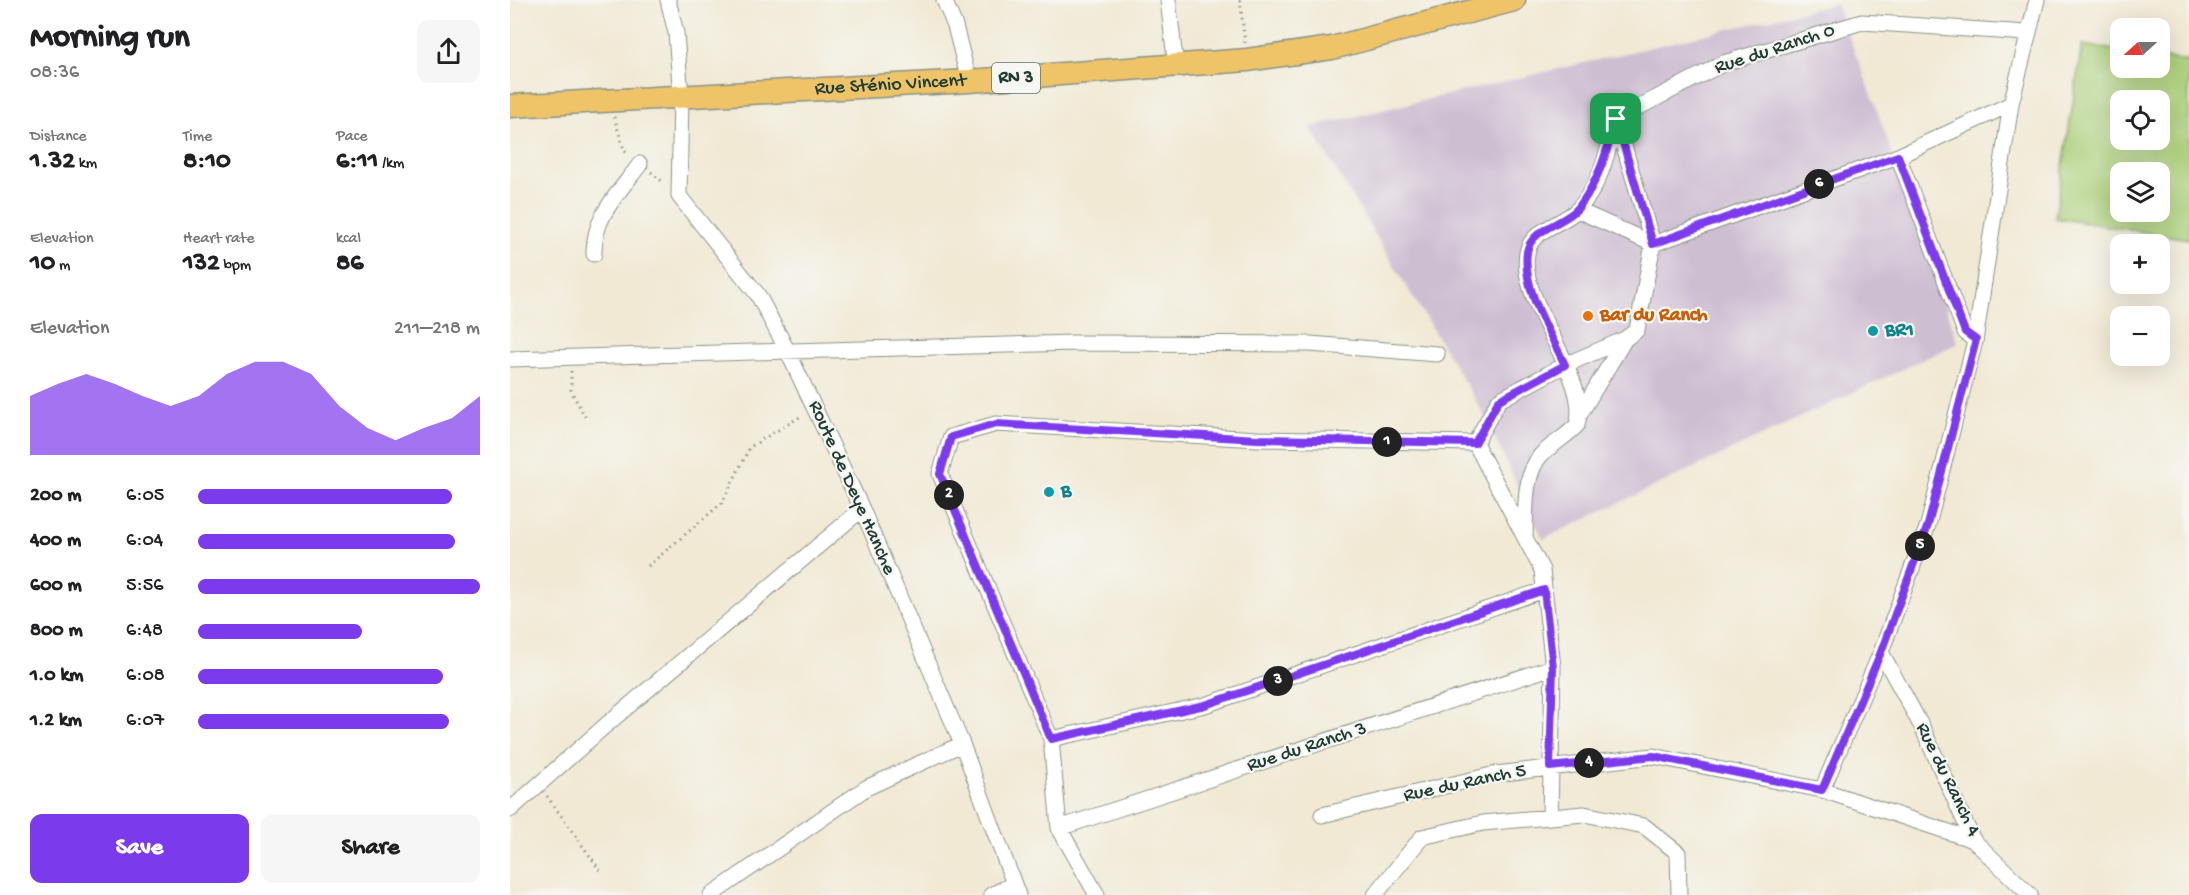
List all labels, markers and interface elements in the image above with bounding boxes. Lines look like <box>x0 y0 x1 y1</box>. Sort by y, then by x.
north arrow <box>2110 18 2170 78</box>
map controls <box>2110 18 2170 366</box>
text: Morning run <box>30 20 190 58</box>
button: share <box>417 20 480 83</box>
street label: Rue du Ranch 0 <box>1712 20 1838 80</box>
text: 08:36 <box>30 62 79 85</box>
road number: RN 3 <box>992 63 1040 93</box>
street label: Rue Sténio Vincent <box>814 70 969 101</box>
button: locate <box>2110 90 2170 150</box>
pin <box>1590 93 1641 144</box>
icon: arrive <box>1599 102 1632 135</box>
text: Distance <box>30 128 87 147</box>
text: Time <box>183 128 212 147</box>
text: Pace <box>336 128 367 147</box>
text: 1.32 <box>30 147 75 178</box>
text: 8:10 <box>183 147 231 178</box>
text: 6:11 <box>336 147 378 178</box>
text: km <box>75 155 97 174</box>
text: /km <box>378 155 404 174</box>
button: layers <box>2110 162 2170 222</box>
pin: 6 <box>1804 169 1834 199</box>
text: 6 <box>1815 174 1823 193</box>
text: Elevation <box>30 230 94 249</box>
text: Heart rate <box>183 230 255 249</box>
text: kcal <box>336 230 361 249</box>
button: + <box>2110 234 2170 294</box>
text: 10 <box>30 249 55 280</box>
text: 132 <box>183 249 220 280</box>
text: 86 <box>336 249 363 280</box>
text: m <box>55 257 70 276</box>
text: bpm <box>220 257 251 276</box>
place label: Bar du Ranch <box>1599 305 1708 328</box>
button: − <box>2110 306 2170 366</box>
marker: Bar du Ranch <box>1581 309 1595 323</box>
text: Elevation <box>30 318 110 341</box>
text: 211–218 m <box>394 318 480 341</box>
place label: BR1 <box>1884 320 1914 343</box>
marker: BR1 <box>1866 324 1880 338</box>
street label: Route de Deye Hanche <box>802 397 900 579</box>
pin: 1 <box>1372 427 1402 457</box>
text: 1 <box>1384 432 1390 451</box>
pin: 2 <box>934 480 964 510</box>
place label: B <box>1060 481 1072 504</box>
text: 200 m <box>30 485 81 508</box>
text: 6:05 <box>126 485 164 508</box>
text: 2 <box>945 485 953 504</box>
marker: B <box>1042 485 1056 499</box>
text: 400 m <box>30 530 81 553</box>
text: 6:04 <box>126 530 163 553</box>
pin: 5 <box>1905 531 1935 561</box>
text: 5 <box>1916 536 1924 555</box>
text: 600 m <box>30 575 82 598</box>
text: 5:56 <box>126 575 163 598</box>
text: 800 m <box>30 620 83 643</box>
text: 6:48 <box>126 620 163 643</box>
text: 1.0 km <box>30 665 84 688</box>
text: 6:08 <box>126 665 165 688</box>
pin: 3 <box>1263 666 1293 696</box>
text: 3 <box>1274 671 1282 690</box>
text: 1.2 km <box>30 710 82 733</box>
text: 6:07 <box>126 710 164 733</box>
street label: Rue du Ranch 3 <box>1244 718 1370 778</box>
street label: Rue du Ranch 4 <box>1910 719 1985 841</box>
pin: 4 <box>1574 748 1604 778</box>
text: 4 <box>1585 753 1593 772</box>
street label: Rue du Ranch 5 <box>1402 760 1528 808</box>
button: Save <box>30 814 249 883</box>
button: Share <box>261 814 480 883</box>

